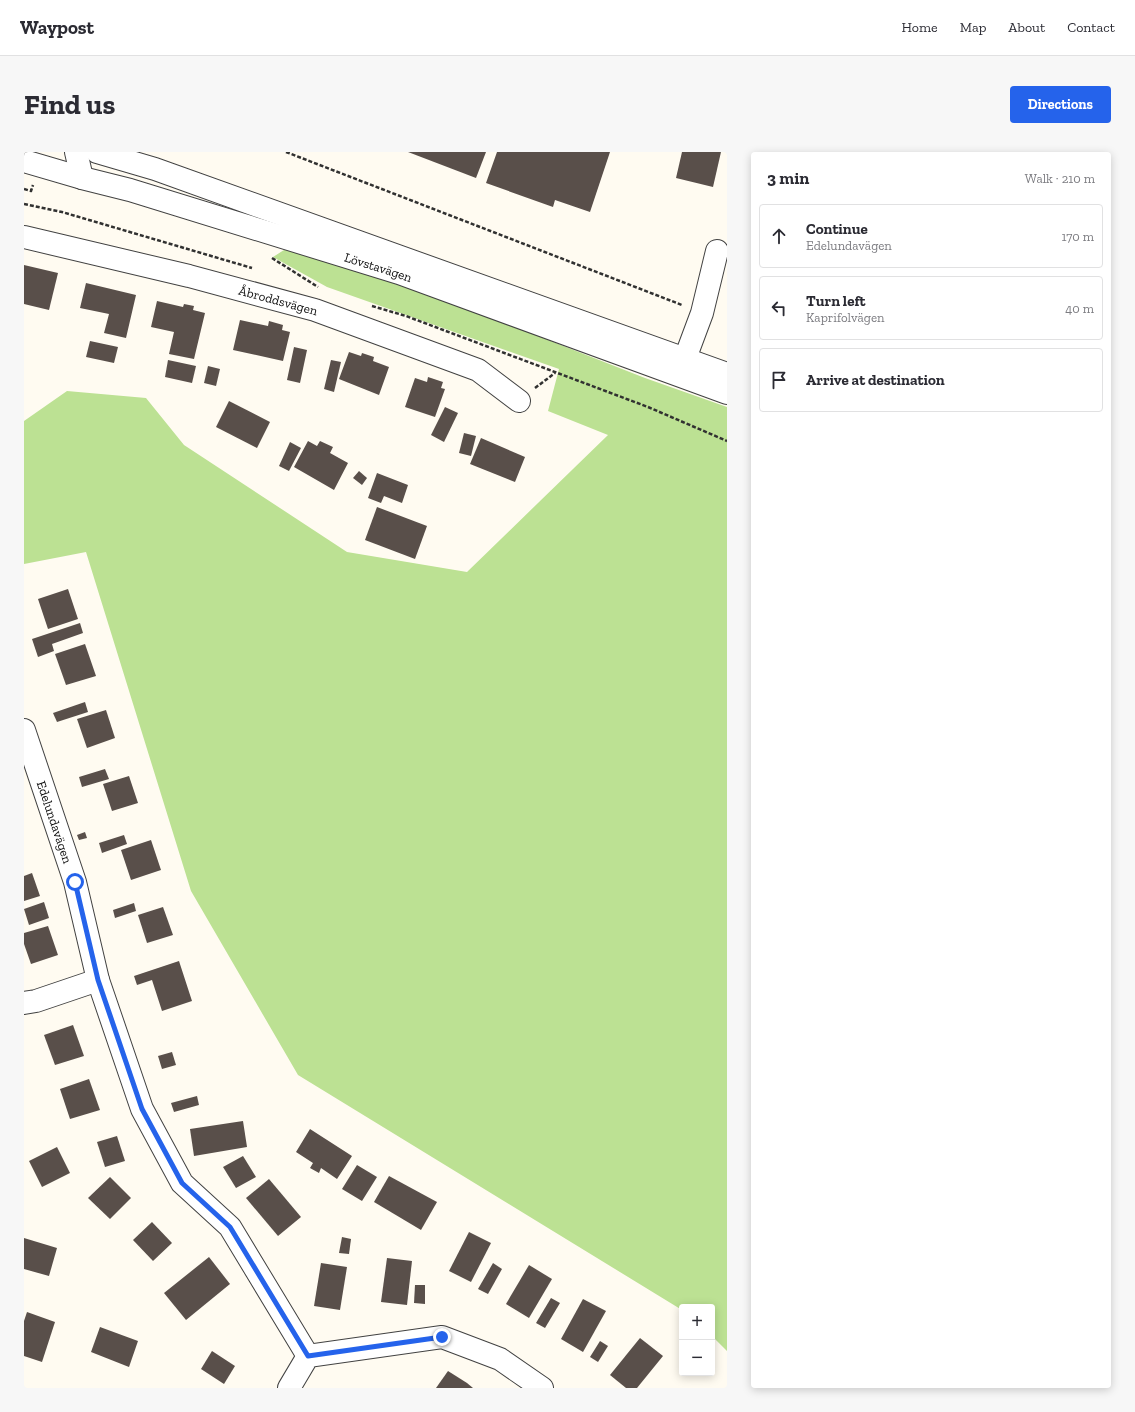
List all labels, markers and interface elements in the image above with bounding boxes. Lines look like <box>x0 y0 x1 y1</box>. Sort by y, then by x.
text: Waypost <box>20 16 94 39</box>
text: Home <box>902 19 938 36</box>
text: Map <box>960 19 986 36</box>
text: About <box>1008 19 1045 36</box>
text: Contact <box>1067 19 1115 36</box>
button: Directions <box>1010 86 1111 123</box>
text: Find us <box>24 88 115 121</box>
text: 3 min <box>767 168 809 188</box>
text: Walk · 210 m <box>1025 171 1095 186</box>
text: Continue <box>806 220 868 238</box>
icon: ahead <box>768 225 790 247</box>
text: 170 m <box>1061 229 1094 244</box>
text: Edelundavägen <box>806 238 892 253</box>
street label: Lövstavägen <box>343 250 415 285</box>
street label: Åbroddsvägen <box>237 283 320 319</box>
text: Turn left <box>806 292 866 310</box>
icon: left <box>768 297 790 319</box>
text: 40 m <box>1065 301 1094 316</box>
text: Kaprifolvägen <box>806 310 884 325</box>
icon: arrive <box>768 369 790 391</box>
text: Arrive at destination <box>806 371 945 389</box>
street label: Edelundavägen <box>34 779 75 866</box>
route start <box>66 873 84 891</box>
map controls <box>679 1304 715 1376</box>
button: + <box>679 1304 715 1340</box>
route end <box>433 1328 451 1346</box>
button: − <box>679 1340 715 1376</box>

